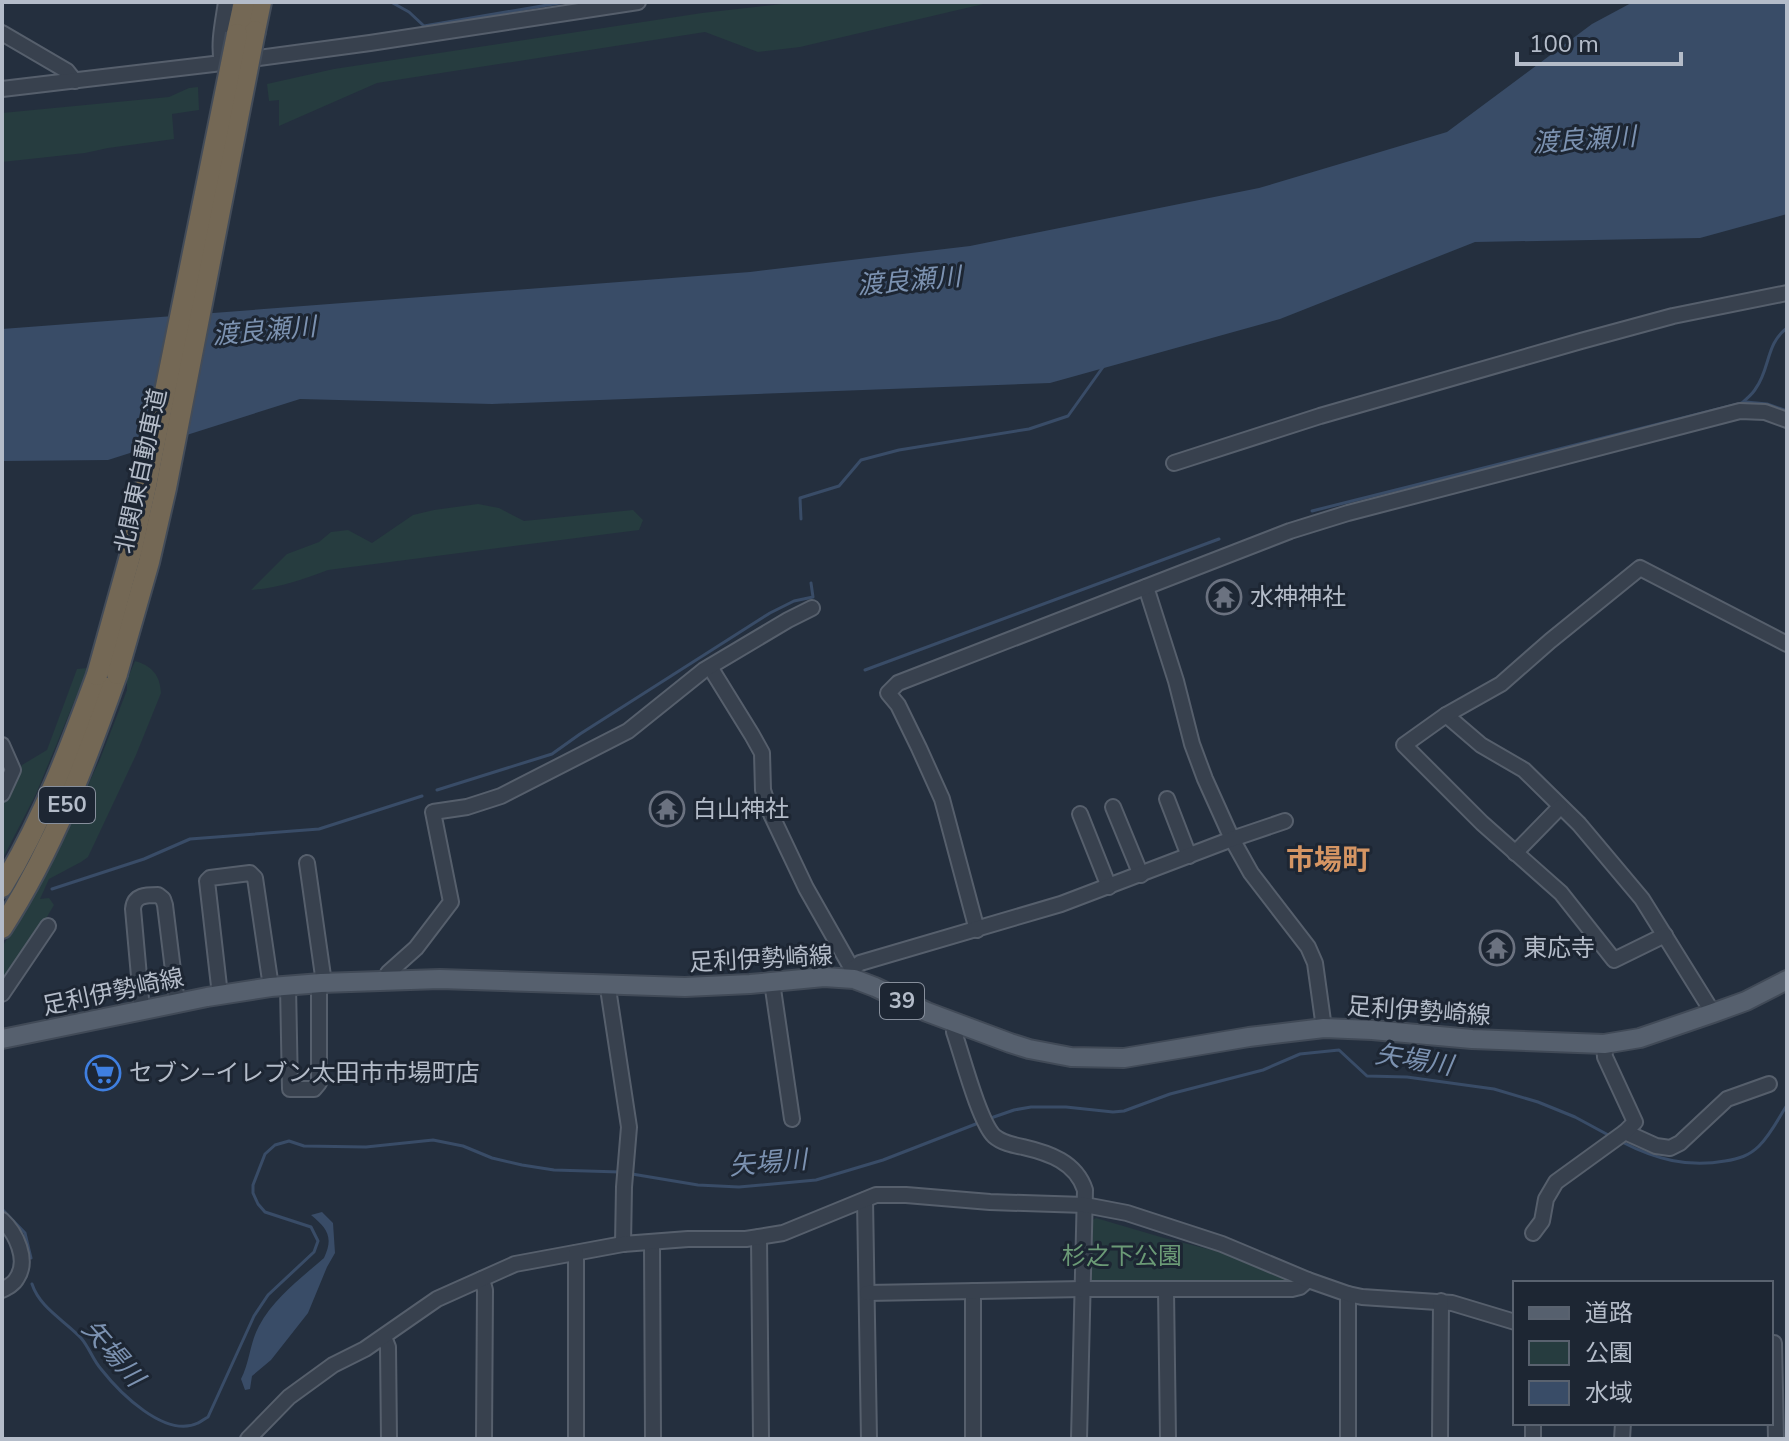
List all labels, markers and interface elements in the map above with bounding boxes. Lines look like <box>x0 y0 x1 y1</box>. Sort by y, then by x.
scale bar <box>1517 16 1681 66</box>
text: 100 m <box>1529 28 1599 60</box>
water label: 渡良瀬川 <box>1531 119 1640 161</box>
water label: 渡良瀬川 <box>856 259 965 303</box>
water label: 渡良瀬川 <box>211 309 320 353</box>
street label: 北関東自動車道 <box>108 386 174 556</box>
temple icon: 水神神社 <box>1205 578 1243 616</box>
place label: 水神神社 <box>1250 581 1346 613</box>
road number: E50 <box>39 787 95 823</box>
temple icon: 白山神社 <box>648 790 686 828</box>
place label: 白山神社 <box>693 793 789 825</box>
district label: 市場町 <box>1286 841 1370 879</box>
temple icon: 東応寺 <box>1478 929 1516 967</box>
place label: 東応寺 <box>1523 932 1595 964</box>
street label: 足利伊勢崎線 <box>688 939 834 979</box>
street label: 足利伊勢崎線 <box>39 961 187 1023</box>
road number: 39 <box>880 983 924 1019</box>
street label: 足利伊勢崎線 <box>1346 990 1492 1032</box>
water label: 矢場川 <box>1373 1037 1458 1084</box>
supermarket icon: セブン−イレブン太田市市場町店 <box>84 1054 122 1092</box>
place label: セブン−イレブン太田市市場町店 <box>129 1057 479 1089</box>
water label: 矢場川 <box>728 1142 811 1184</box>
park label: 杉之下公園 <box>1062 1240 1182 1272</box>
legend <box>1513 1281 1773 1425</box>
text: 道路 <box>1585 1297 1633 1329</box>
water label: 矢場川 <box>74 1312 154 1396</box>
text: 公園 <box>1585 1337 1633 1369</box>
text: 水域 <box>1585 1377 1633 1409</box>

